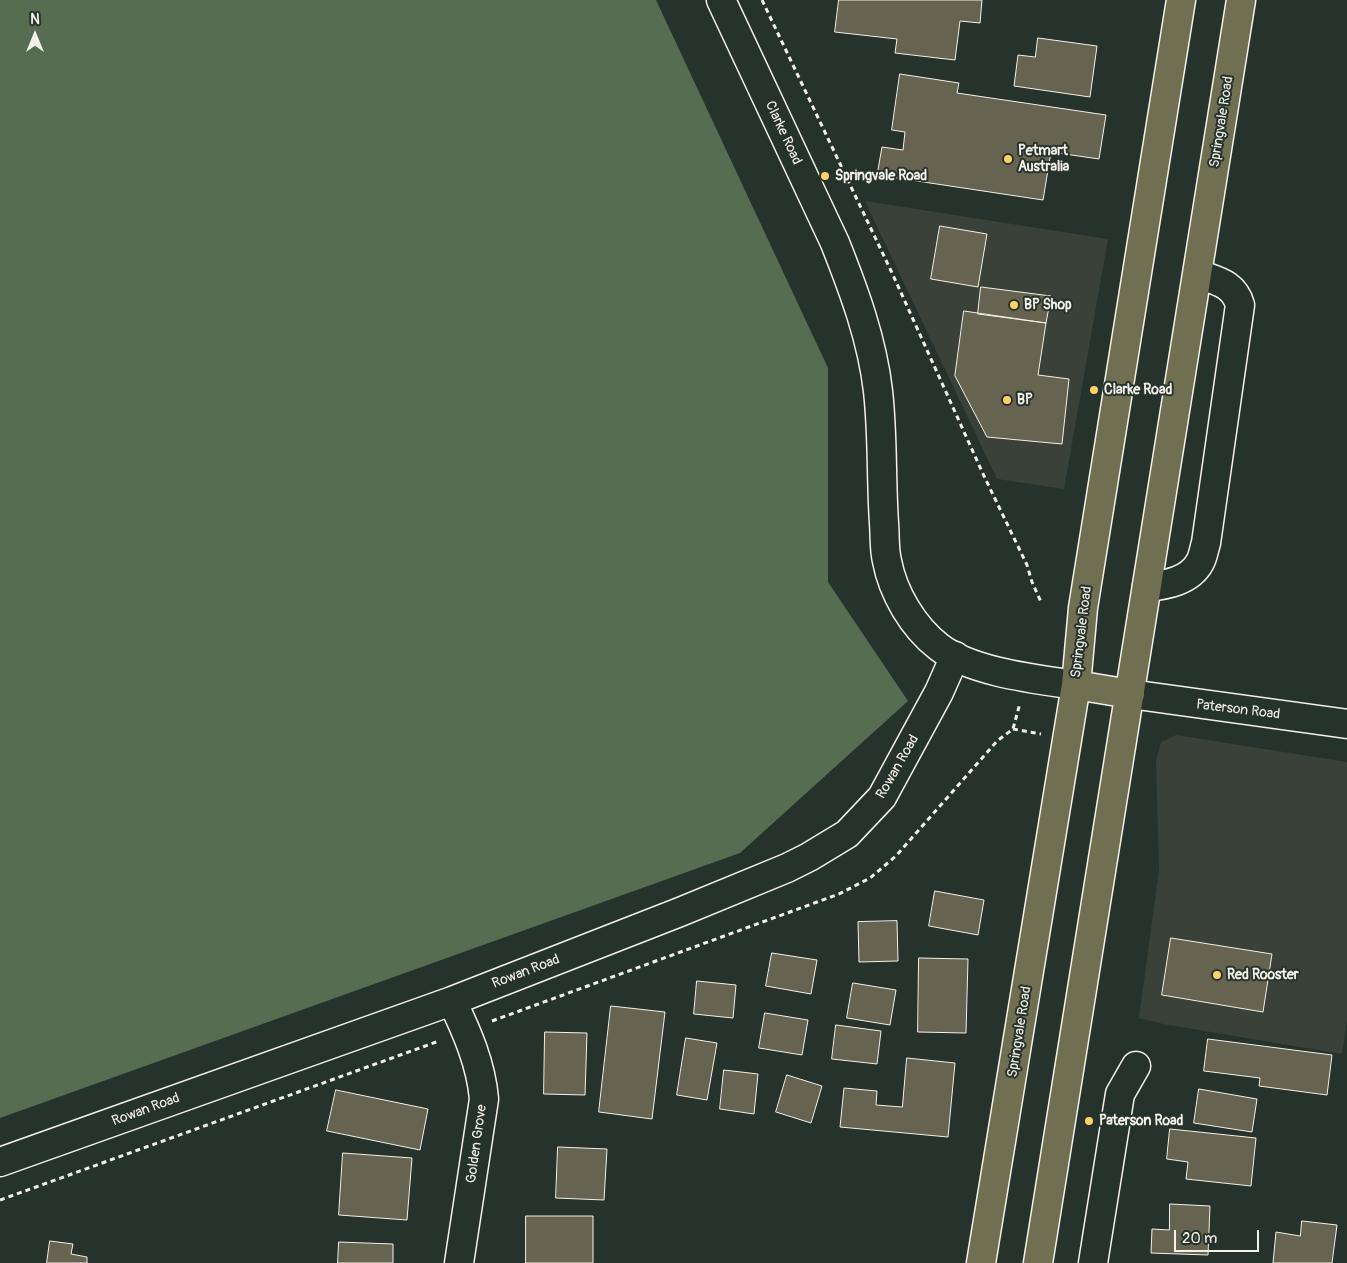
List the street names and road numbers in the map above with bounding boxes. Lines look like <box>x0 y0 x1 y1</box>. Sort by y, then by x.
street label: Springvale Road <box>1206 75 1238 169</box>
street label: Clarke Road <box>761 99 805 167</box>
street label: Springvale Road <box>1068 585 1096 679</box>
street label: Paterson Road <box>1195 697 1281 723</box>
street label: Rowan Road <box>873 732 923 802</box>
street label: Rowan Road <box>490 951 562 993</box>
street label: Springvale Road <box>1004 985 1036 1079</box>
street label: Rowan Road <box>110 1090 182 1130</box>
street label: Golden Grove <box>463 1103 491 1185</box>

